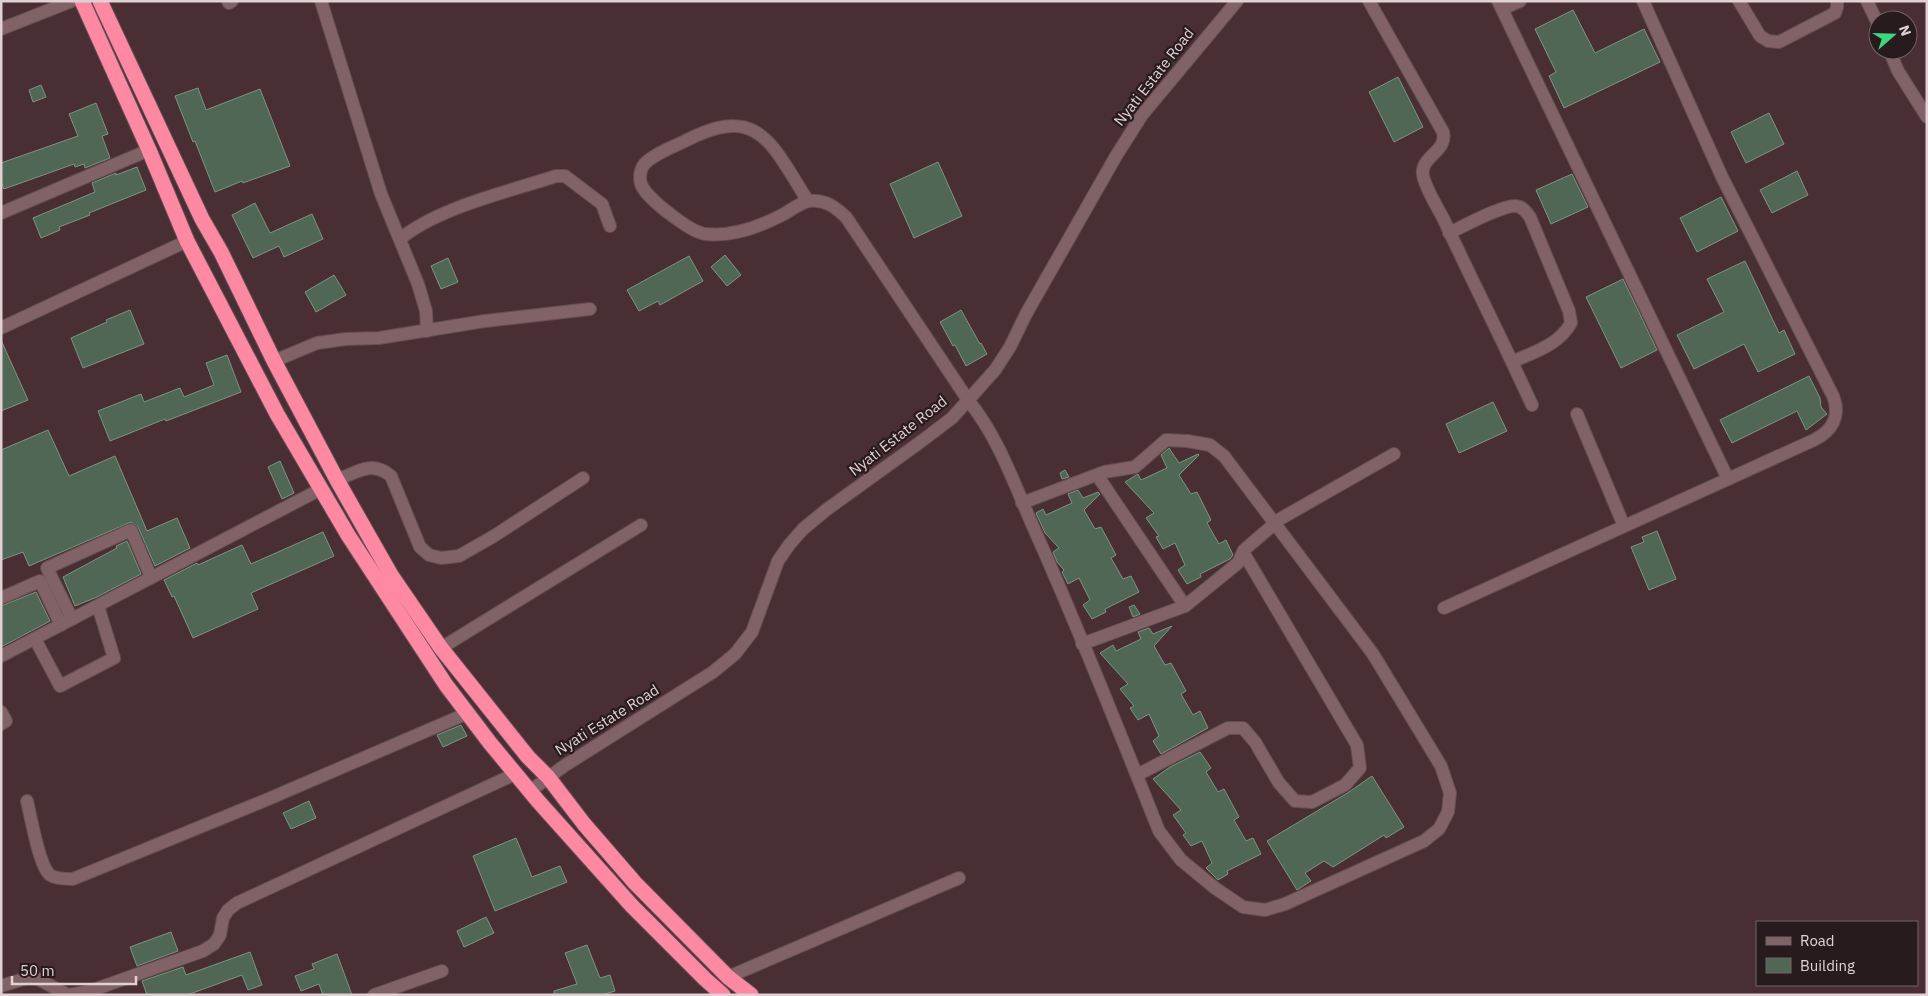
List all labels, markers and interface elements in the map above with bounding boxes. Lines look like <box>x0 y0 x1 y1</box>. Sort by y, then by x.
north arrow <box>1868 10 1918 60</box>
text: N <box>1895 23 1915 38</box>
street label: Nyati Estate Road <box>1109 24 1198 129</box>
street label: Nyati Estate Road <box>845 391 950 480</box>
street label: Nyati Estate Road <box>551 680 662 759</box>
legend <box>1756 921 1918 986</box>
text: Road <box>1800 931 1835 950</box>
scale bar <box>12 954 136 986</box>
text: Building <box>1800 956 1855 975</box>
text: 50 m <box>20 961 55 980</box>

